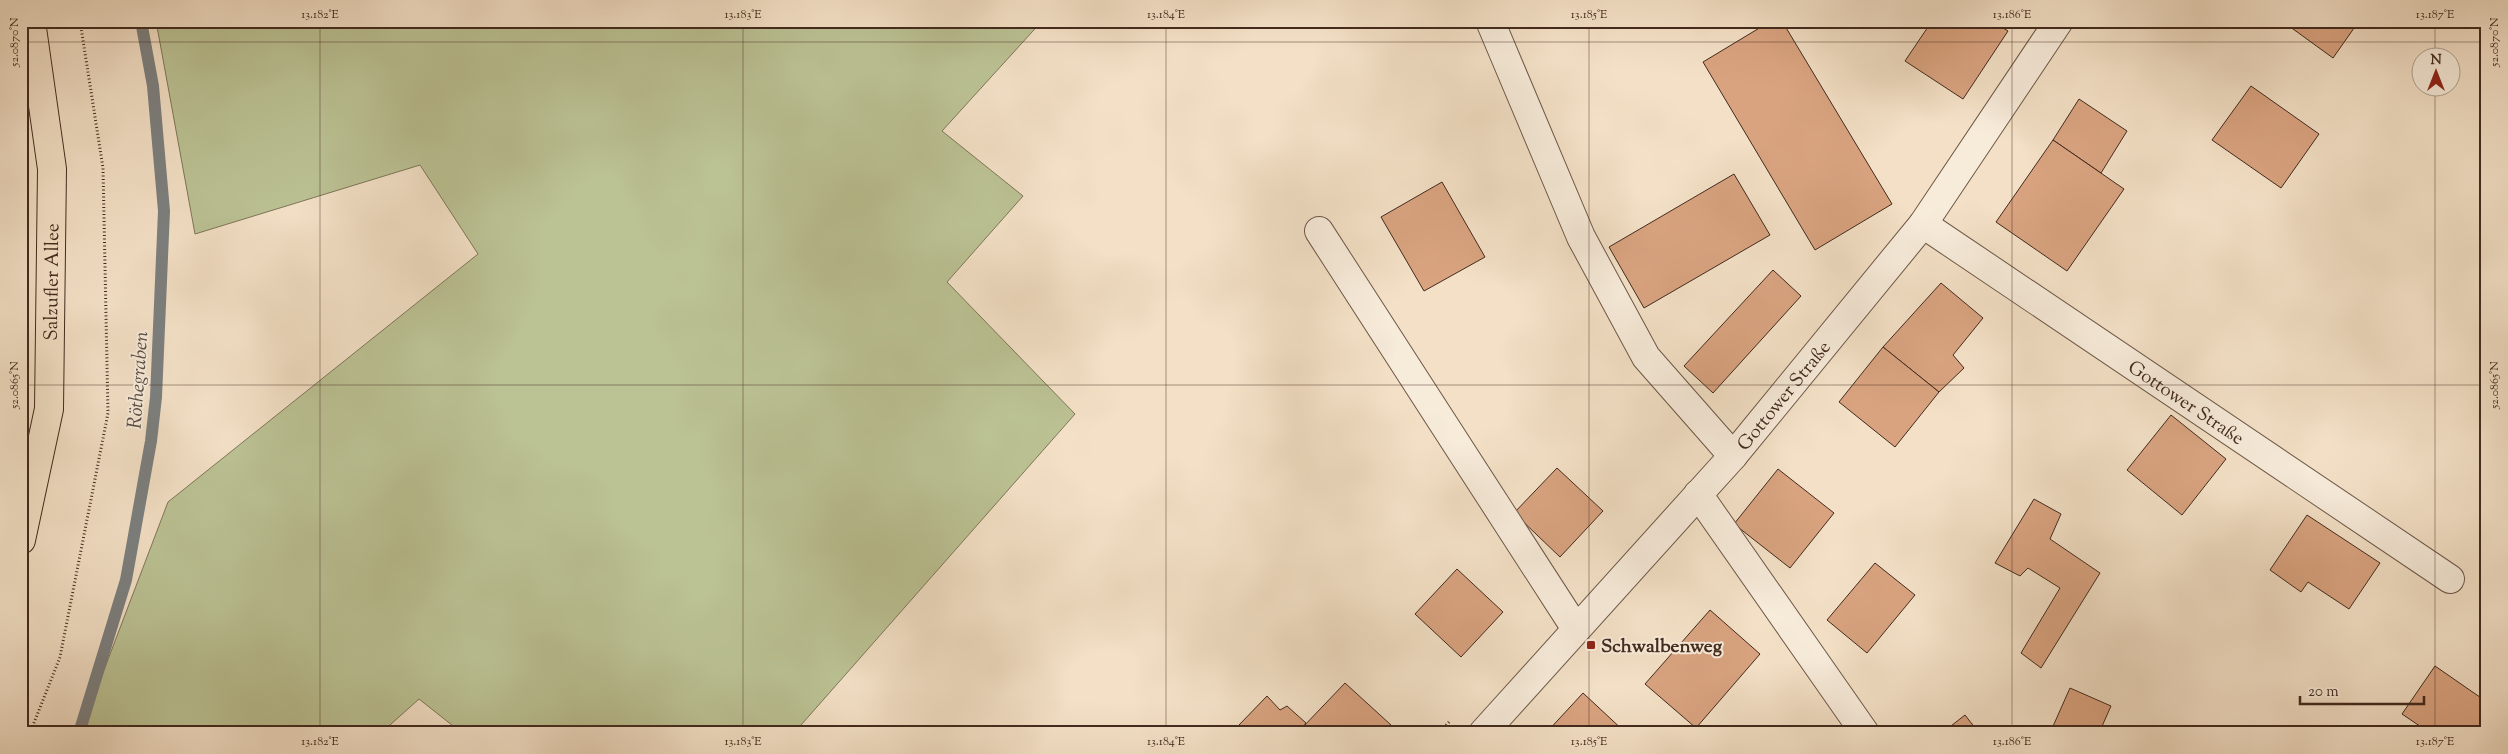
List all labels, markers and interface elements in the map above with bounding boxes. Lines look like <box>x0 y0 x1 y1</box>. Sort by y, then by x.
text: 13.182°E <box>301 6 340 24</box>
text: 13.183°E <box>724 6 762 24</box>
text: 13.184°E <box>1147 6 1186 24</box>
text: 13.185°E <box>1571 6 1608 24</box>
text: 13.186°E <box>1993 6 2032 24</box>
text: 13.187°E <box>2416 6 2455 24</box>
text: 52.0870°N <box>6 17 24 68</box>
text: 52.0870°N <box>2486 17 2504 68</box>
north arrow <box>2410 48 2460 98</box>
text: N <box>2430 51 2442 71</box>
street label: Salzufler Allee <box>39 223 67 341</box>
water label: Röthegraben <box>122 330 157 430</box>
street label: Gottower Straße <box>1732 336 1838 457</box>
street label: Gottower Straße <box>2122 355 2249 453</box>
text: 52.0865°N <box>6 361 24 410</box>
text: 52.0865°N <box>2486 361 2504 410</box>
place label: Schwalbenweg <box>1601 634 1723 661</box>
marker: Schwalbenweg <box>1585 639 1597 651</box>
scale bar <box>2300 674 2424 706</box>
text: 20 m <box>2308 682 2339 703</box>
text: 13.182°E <box>301 733 340 751</box>
text: 13.183°E <box>724 733 762 751</box>
text: 13.184°E <box>1147 733 1186 751</box>
text: 13.185°E <box>1571 733 1608 751</box>
text: 13.186°E <box>1993 733 2032 751</box>
text: 13.187°E <box>2416 733 2455 751</box>

